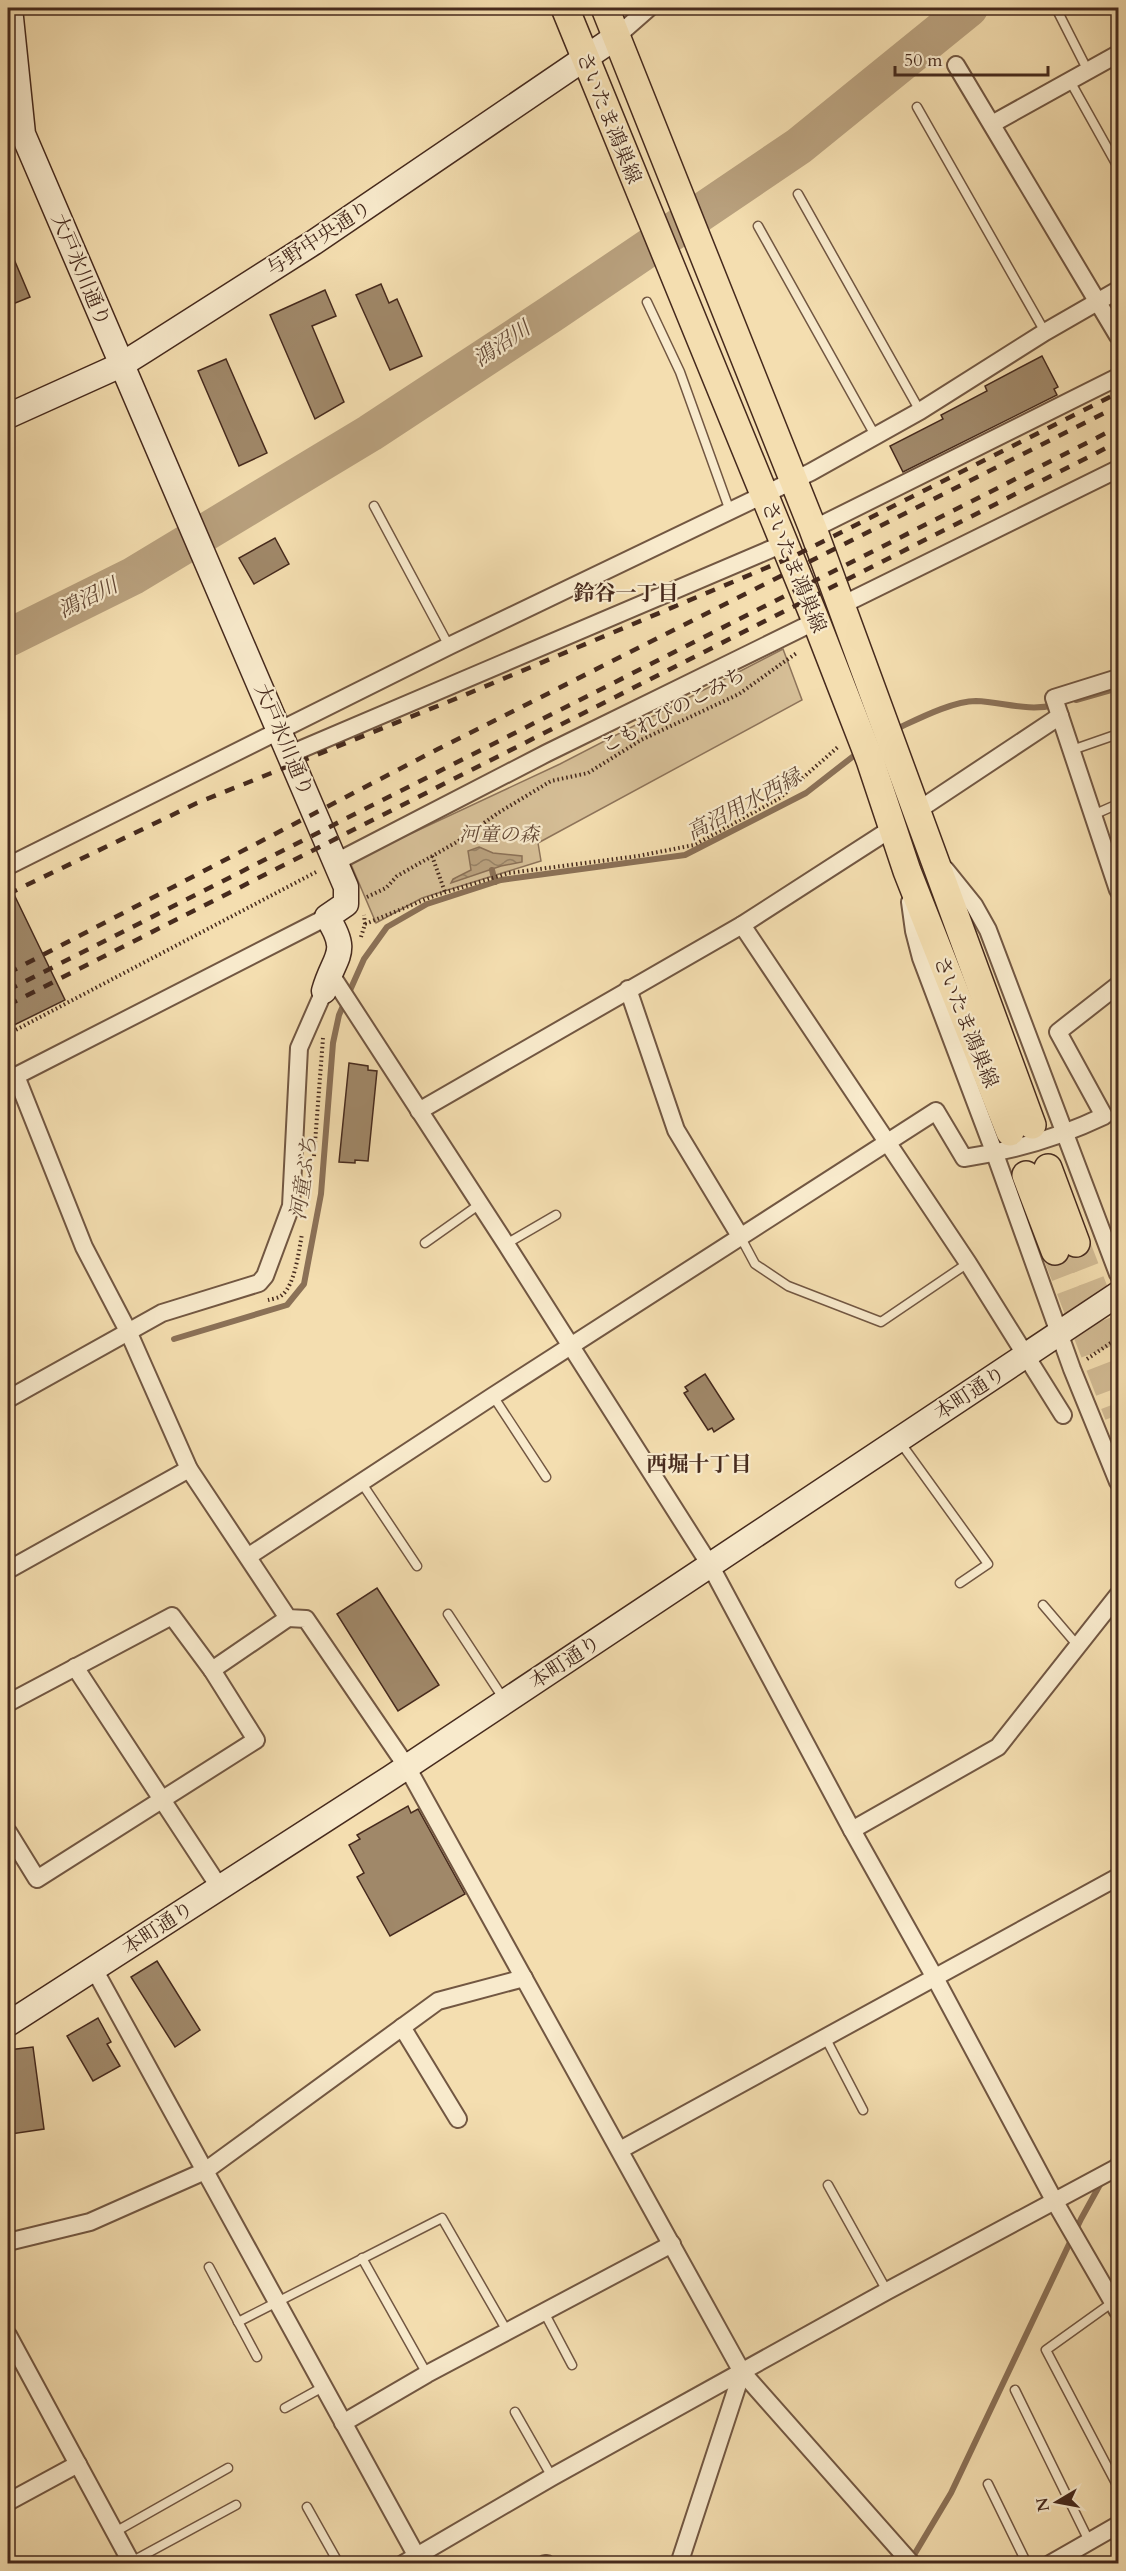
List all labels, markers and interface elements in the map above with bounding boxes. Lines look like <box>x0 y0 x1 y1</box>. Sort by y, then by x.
scale bar <box>895 39 1048 77</box>
street label: さいたま鴻巣線 <box>570 48 648 188</box>
text: 50 m <box>904 48 943 73</box>
street label: 与野中央通り <box>261 194 377 282</box>
street label: 大戸氷川通り <box>45 209 117 331</box>
water label: 鴻沼川 <box>468 313 538 374</box>
street label: さいたま鴻巣線 <box>755 497 833 637</box>
water label: 鴻沼川 <box>53 570 124 625</box>
district label: 鈴谷一丁目 <box>574 579 679 608</box>
street label: こもれびのこみち <box>596 661 750 759</box>
street label: 大戸氷川通り <box>248 679 320 801</box>
water label: 高沼用水西縁 <box>682 762 808 847</box>
park label: 河童の森 <box>459 821 541 848</box>
street label: さいたま鴻巣線 <box>927 952 1005 1092</box>
water label: 河童ぶち <box>284 1134 324 1222</box>
street label: 本町通り <box>929 1360 1011 1426</box>
district label: 西堀十丁目 <box>647 1450 752 1479</box>
street label: 本町通り <box>524 1629 606 1695</box>
street label: 本町通り <box>117 1895 199 1961</box>
north arrow <box>1027 2472 1087 2532</box>
text: N <box>1031 2496 1055 2513</box>

